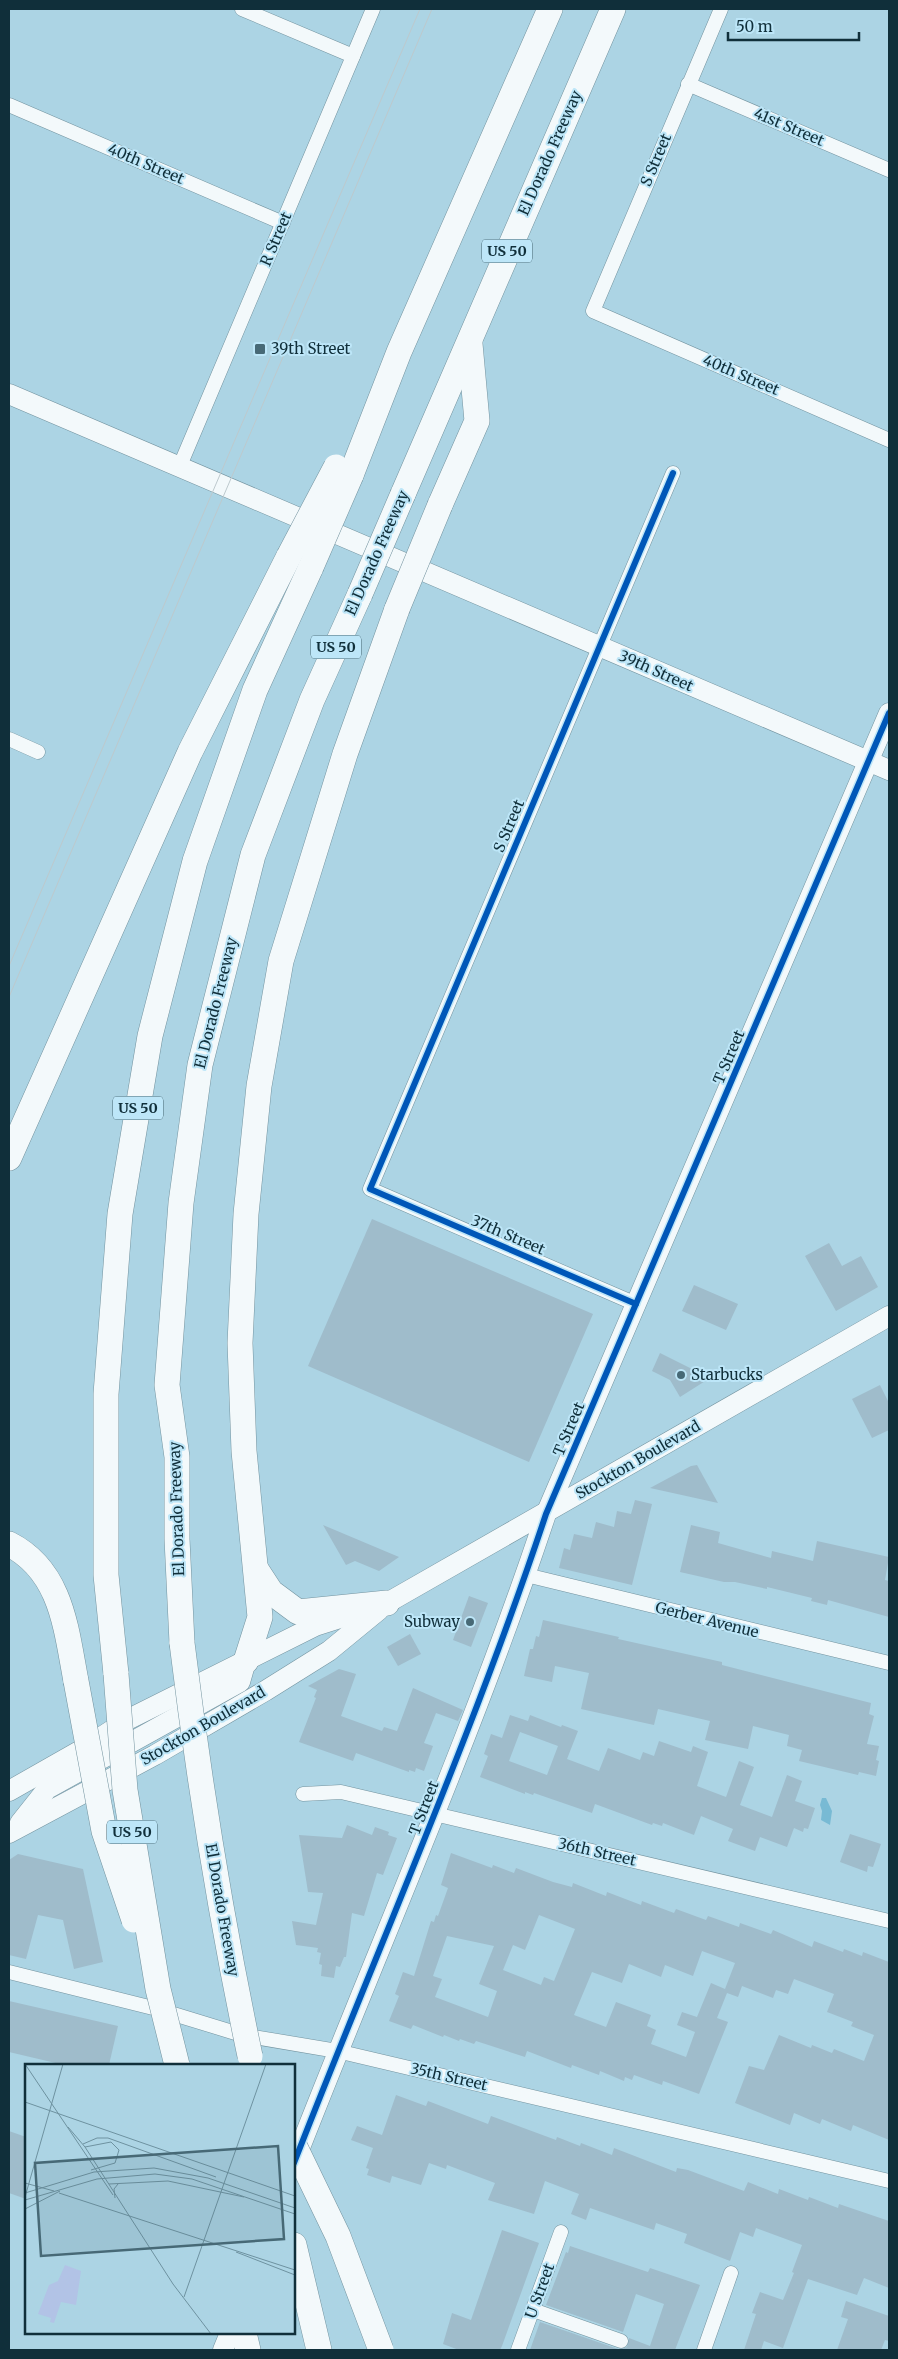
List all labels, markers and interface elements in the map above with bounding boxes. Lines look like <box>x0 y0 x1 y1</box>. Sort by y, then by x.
scale bar <box>728 10 859 42</box>
text: 50 m <box>736 17 773 36</box>
street label: El Dorado Freeway <box>513 87 586 218</box>
street label: 41st Street <box>751 103 827 150</box>
street label: S Street <box>636 130 675 189</box>
street label: 40th Street <box>105 139 187 188</box>
street label: R Street <box>256 209 295 269</box>
road number: US 50 <box>482 240 532 262</box>
place label: 39th Street <box>271 339 351 358</box>
marker: 39th Street <box>253 342 267 356</box>
street label: 40th Street <box>700 350 782 399</box>
street label: El Dorado Freeway <box>340 487 413 618</box>
road number: US 50 <box>311 636 361 659</box>
street label: 39th Street <box>616 646 696 695</box>
street label: S Street <box>489 796 528 855</box>
street label: El Dorado Freeway <box>190 935 241 1071</box>
street label: T Street <box>709 1027 748 1087</box>
road number: US 50 <box>113 1096 163 1120</box>
street label: 37th Street <box>468 1210 548 1259</box>
place label: Starbucks <box>691 1365 763 1384</box>
marker: Starbucks <box>675 1369 687 1381</box>
street label: T Street <box>549 1399 588 1459</box>
street label: Stockton Boulevard <box>572 1416 704 1503</box>
street label: El Dorado Freeway <box>165 1441 188 1577</box>
street label: Gerber Avenue <box>654 1598 761 1642</box>
place label: Subway <box>404 1612 460 1631</box>
marker: Subway <box>464 1616 476 1628</box>
street label: Stockton Boulevard <box>137 1682 269 1769</box>
street label: T Street <box>404 1778 443 1838</box>
road number: US 50 <box>107 1820 157 1844</box>
street label: 36th Street <box>556 1833 638 1870</box>
street label: El Dorado Freeway <box>201 1842 244 1978</box>
street label: 35th Street <box>409 2058 489 2095</box>
inset map <box>25 2064 295 2334</box>
street label: U Street <box>521 2260 558 2321</box>

